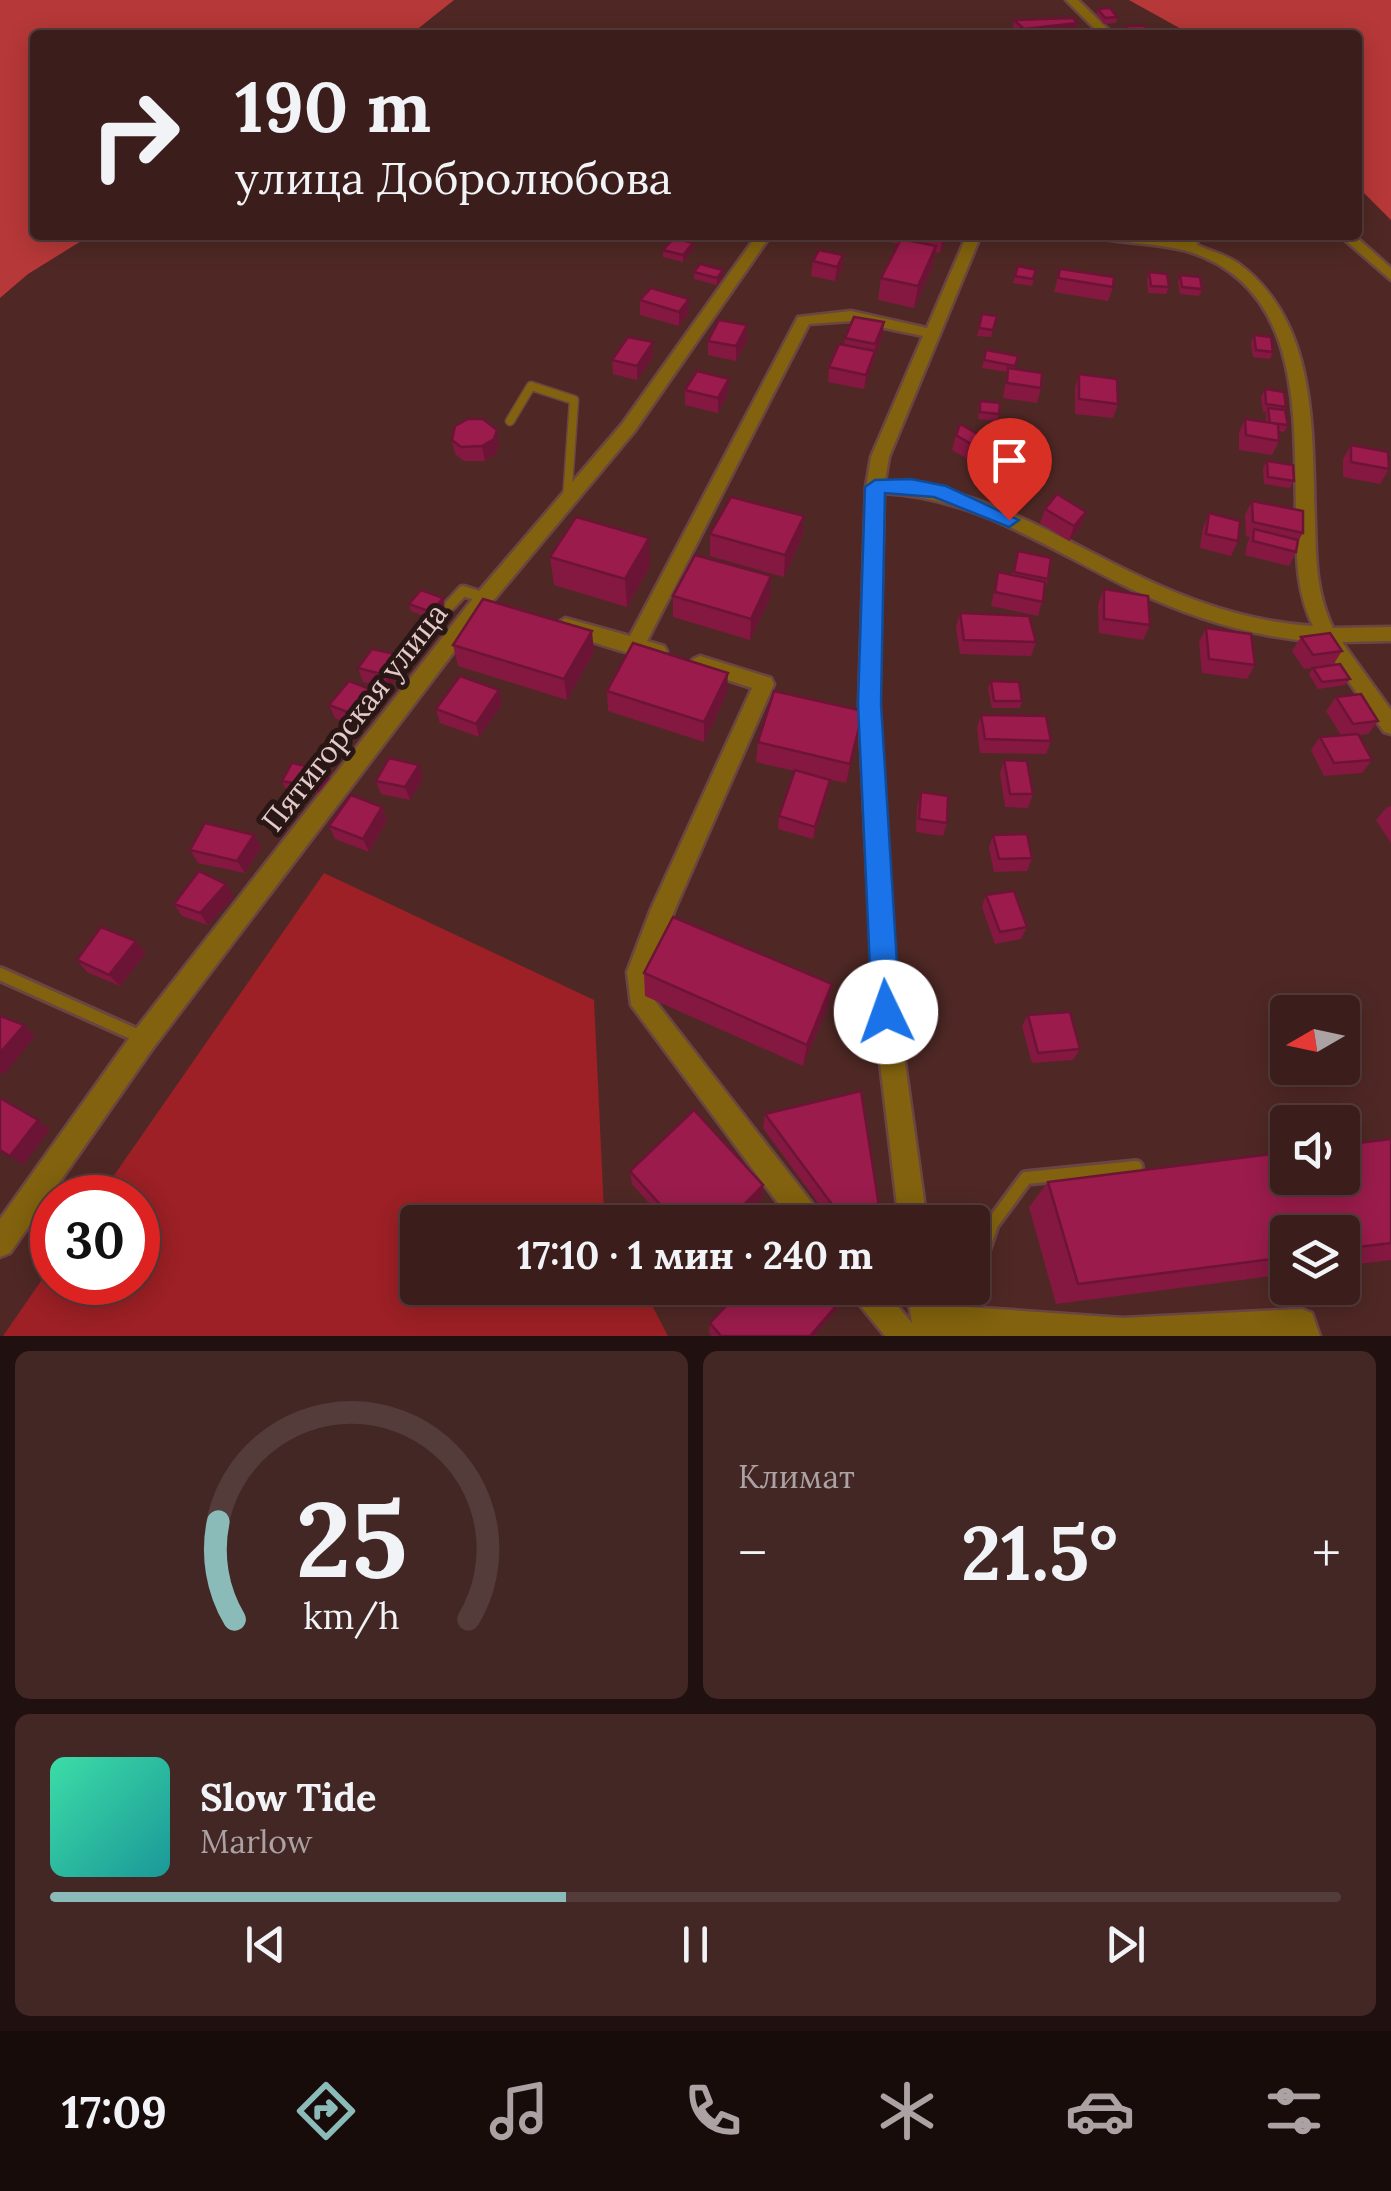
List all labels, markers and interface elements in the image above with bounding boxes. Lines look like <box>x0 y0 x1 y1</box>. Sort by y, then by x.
text: 190 m <box>235 62 431 151</box>
icon: right <box>70 70 200 200</box>
text: улица Добролюбова <box>235 149 672 206</box>
pin <box>967 418 1052 521</box>
icon: arrive <box>982 433 1037 488</box>
street label: Пятигорская улица <box>253 595 456 839</box>
position arrow <box>834 960 938 1064</box>
north arrow <box>1270 995 1360 1085</box>
map controls <box>1270 995 1360 1305</box>
button: sound <box>1270 1105 1360 1195</box>
speed limit sign: 30 <box>30 1175 160 1305</box>
button: layers <box>1270 1215 1360 1305</box>
text: 17:10 · 1 мин · 240 m <box>517 1231 873 1279</box>
text: Климат <box>738 1456 855 1497</box>
text: 25 <box>296 1472 407 1605</box>
text: 21.5° <box>961 1505 1118 1601</box>
text: − <box>738 1518 767 1588</box>
text: + <box>1312 1518 1341 1588</box>
text: km/h <box>303 1593 400 1639</box>
text: Slow Tide <box>200 1773 377 1821</box>
text: Marlow <box>200 1821 312 1862</box>
icon: previous <box>238 1917 293 1972</box>
icon: pause <box>668 1917 723 1972</box>
icon: next <box>1098 1917 1153 1972</box>
icon: directions <box>291 2076 361 2146</box>
icon: music <box>484 2076 554 2146</box>
icon: phone <box>678 2076 748 2146</box>
icon: climate <box>872 2076 942 2146</box>
icon: car <box>1065 2076 1135 2146</box>
icon: filters <box>1259 2076 1329 2146</box>
text: 17:09 <box>62 2083 167 2140</box>

